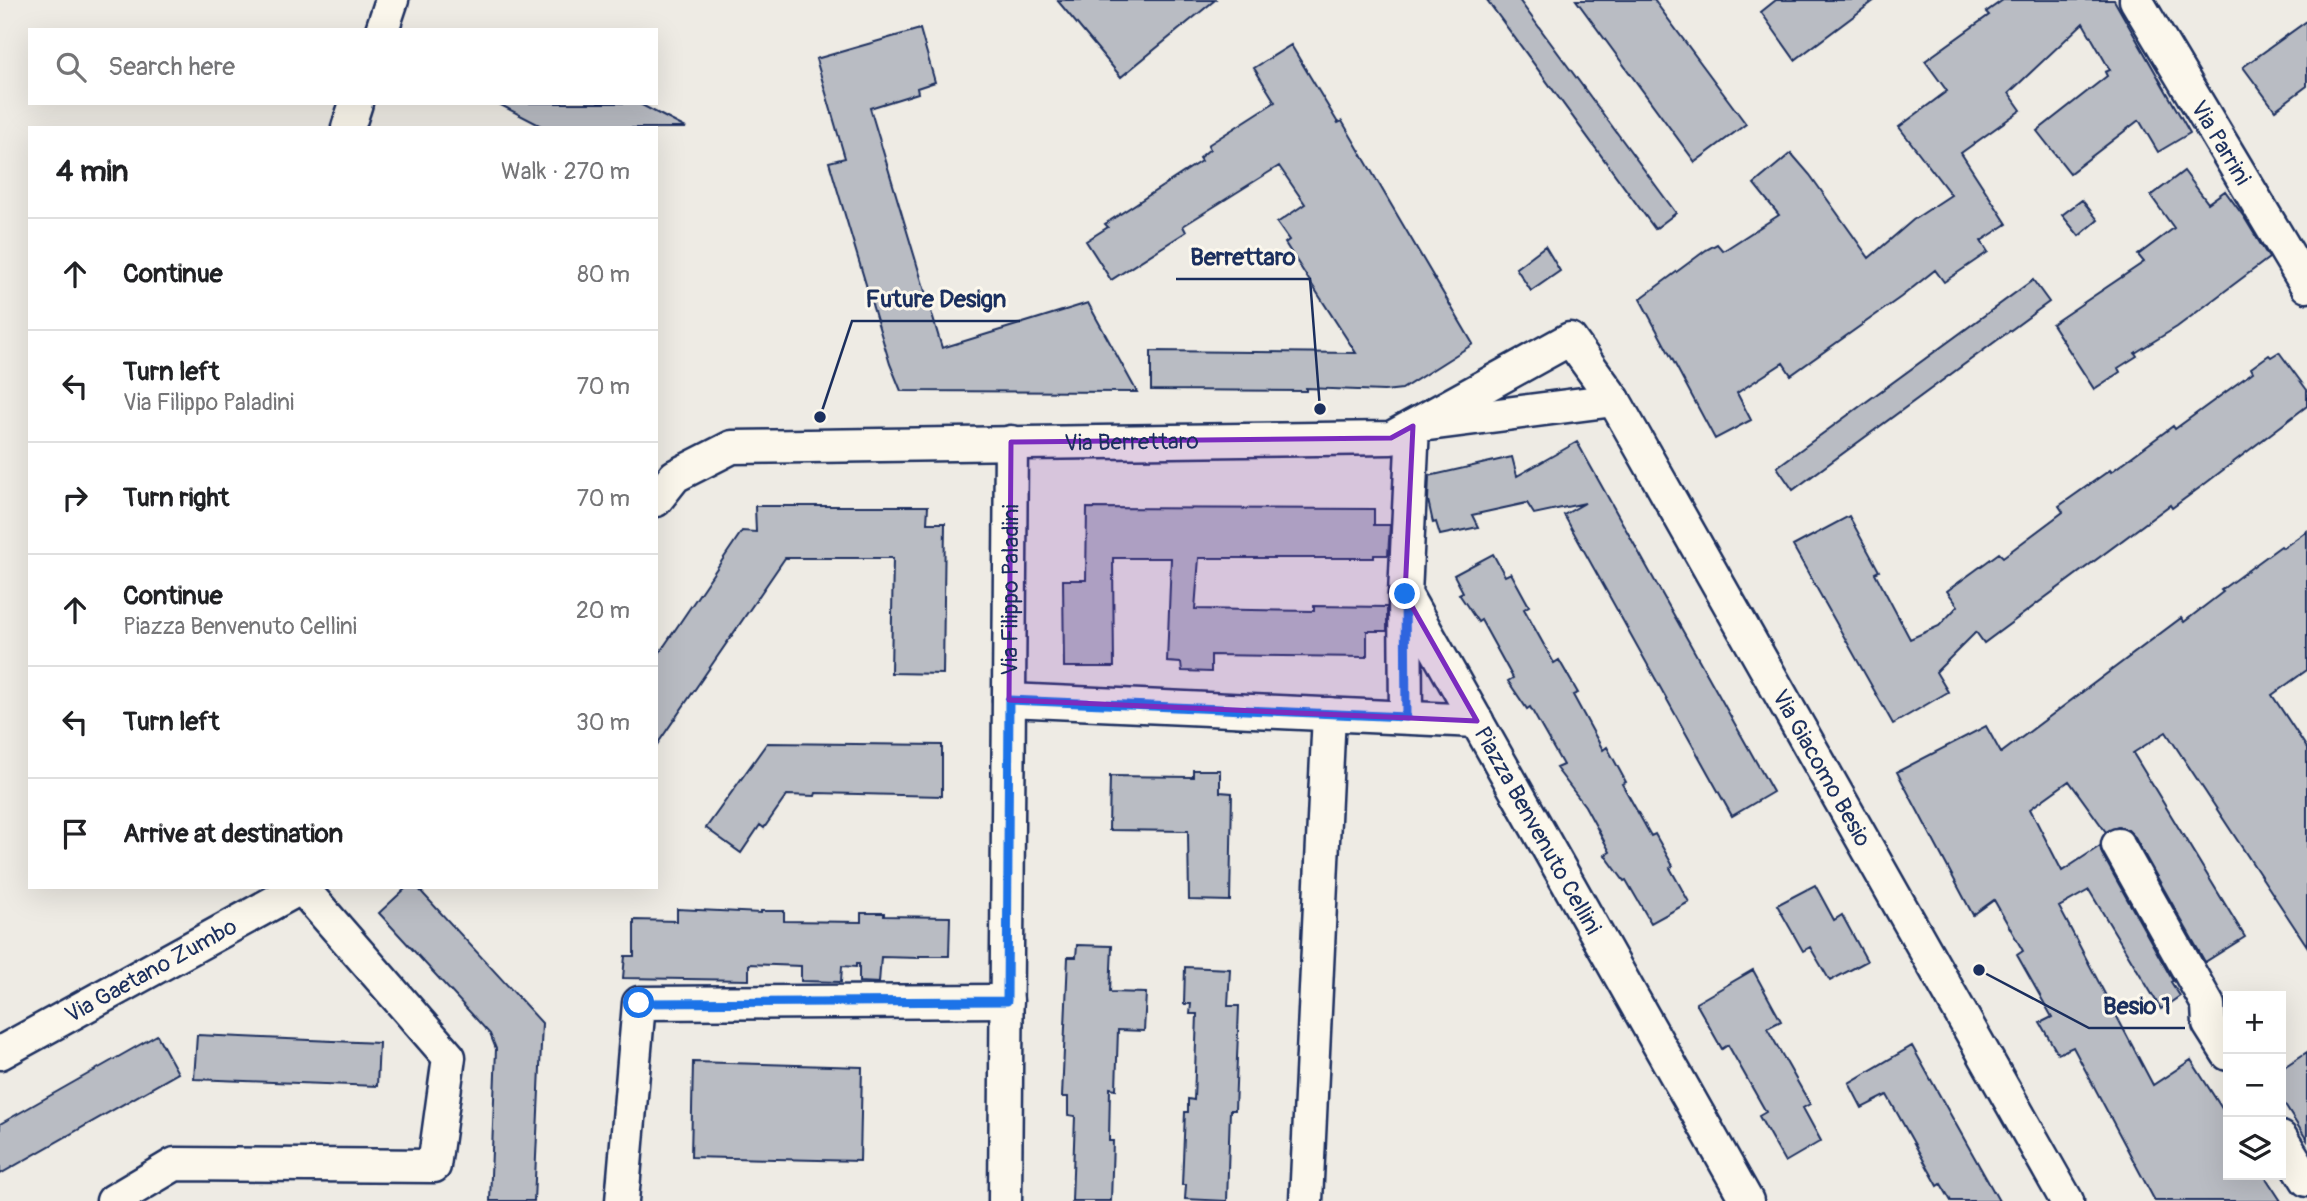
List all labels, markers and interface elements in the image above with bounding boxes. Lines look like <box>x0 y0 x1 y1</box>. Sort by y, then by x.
search box <box>28 28 658 105</box>
icon: search <box>52 48 90 86</box>
text: Search here <box>108 51 235 83</box>
street label: Via Parrini <box>2184 95 2257 190</box>
text: 4 min <box>56 153 129 190</box>
text: Walk · 270 m <box>501 157 630 186</box>
callout: Berrettaro <box>1176 234 1310 279</box>
text: Berrettaro <box>1190 243 1296 272</box>
icon: ahead <box>56 255 94 293</box>
text: Continue <box>123 258 223 290</box>
text: 80 m <box>577 260 630 289</box>
callout: Future Design <box>852 276 1020 321</box>
text: Future Design <box>866 285 1006 314</box>
text: Turn left <box>123 356 219 388</box>
icon: left <box>56 367 94 405</box>
text: 70 m <box>577 372 630 401</box>
text: Via Filippo Paladini <box>123 388 294 417</box>
street label: Via Berrettaro <box>1064 427 1199 457</box>
icon: right <box>56 479 94 517</box>
text: Turn right <box>123 482 229 514</box>
text: 70 m <box>577 484 630 513</box>
street label: Via Filippo Paladini <box>995 504 1026 676</box>
route end <box>1389 578 1420 609</box>
text: Continue <box>123 580 223 612</box>
icon: ahead <box>56 591 94 629</box>
text: 20 m <box>576 596 630 625</box>
text: Piazza Benvenuto Cellini <box>123 612 357 641</box>
street label: Via Giacomo Besio <box>1766 684 1878 852</box>
icon: left <box>56 703 94 741</box>
text: Turn left <box>123 706 219 738</box>
text: 30 m <box>576 708 630 737</box>
street label: Piazza Benvenuto Cellini <box>1468 721 1608 940</box>
icon: arrive <box>56 815 94 853</box>
text: Arrive at destination <box>123 818 343 850</box>
street label: Via Gaetano Zumbo <box>60 912 242 1029</box>
callout: Besio 1 <box>2089 983 2185 1028</box>
route start <box>623 987 654 1018</box>
map controls <box>2223 991 2286 1180</box>
button: + <box>2223 991 2286 1054</box>
text: Besio 1 <box>2103 992 2171 1021</box>
button: − <box>2223 1054 2286 1117</box>
button: layers <box>2223 1117 2286 1180</box>

